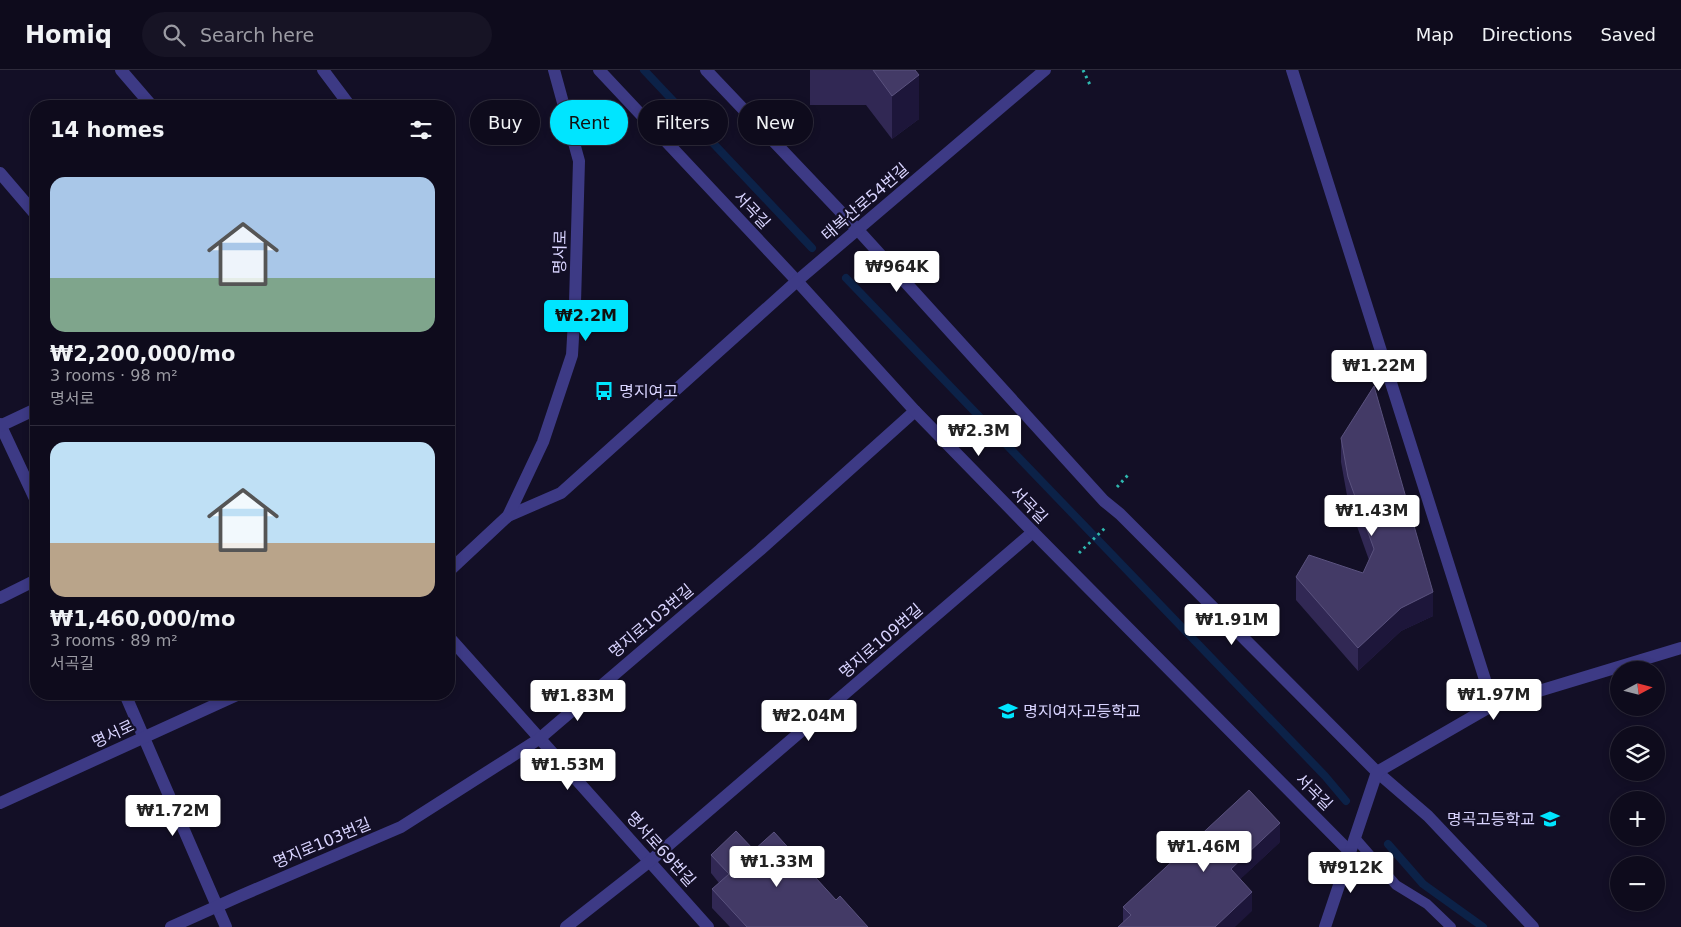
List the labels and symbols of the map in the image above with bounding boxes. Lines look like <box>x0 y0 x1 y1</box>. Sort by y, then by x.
street label: 태복산로54번길 <box>818 159 912 245</box>
street label: 서곡길 <box>730 187 774 233</box>
street label: 명서로 <box>550 229 570 274</box>
pin: ₩964K <box>862 250 932 293</box>
pin: ₩2.2M <box>551 300 621 342</box>
pin: ₩1.22M <box>1338 350 1420 392</box>
bus stop icon: 명지여고 <box>593 380 615 402</box>
place label: 명지여고 <box>619 382 678 401</box>
pin: ₩2.3M <box>944 414 1014 457</box>
street label: 서곡길 <box>1007 483 1051 527</box>
pin: ₩1.43M <box>1331 494 1413 537</box>
street label: 명지로103번길 <box>605 580 697 662</box>
street label: 명지로109번길 <box>835 600 927 682</box>
pin: ₩1.91M <box>1191 604 1273 646</box>
north arrow <box>1610 661 1665 716</box>
pin: ₩1.97M <box>1453 678 1535 721</box>
pin: ₩1.83M <box>537 680 619 722</box>
pin: ₩2.04M <box>768 700 850 742</box>
school or university icon: 명지여자고등학교 <box>997 700 1019 722</box>
place label: 명지여자고등학교 <box>1023 702 1141 721</box>
street label: 명서로 <box>89 716 137 752</box>
pin: ₩1.53M <box>527 748 609 791</box>
street label: 서곡길 <box>1292 770 1336 814</box>
pin: ₩1.72M <box>132 794 214 837</box>
street label: 명서로69번길 <box>623 808 699 890</box>
school or university icon: 명곡고등학교 <box>1539 808 1561 830</box>
place label: 명곡고등학교 <box>1447 810 1535 829</box>
street label: 명지로103번길 <box>270 814 374 872</box>
pin: ₩1.46M <box>1163 830 1245 873</box>
pin: ₩1.33M <box>736 846 818 888</box>
pin: ₩912K <box>1316 852 1386 894</box>

